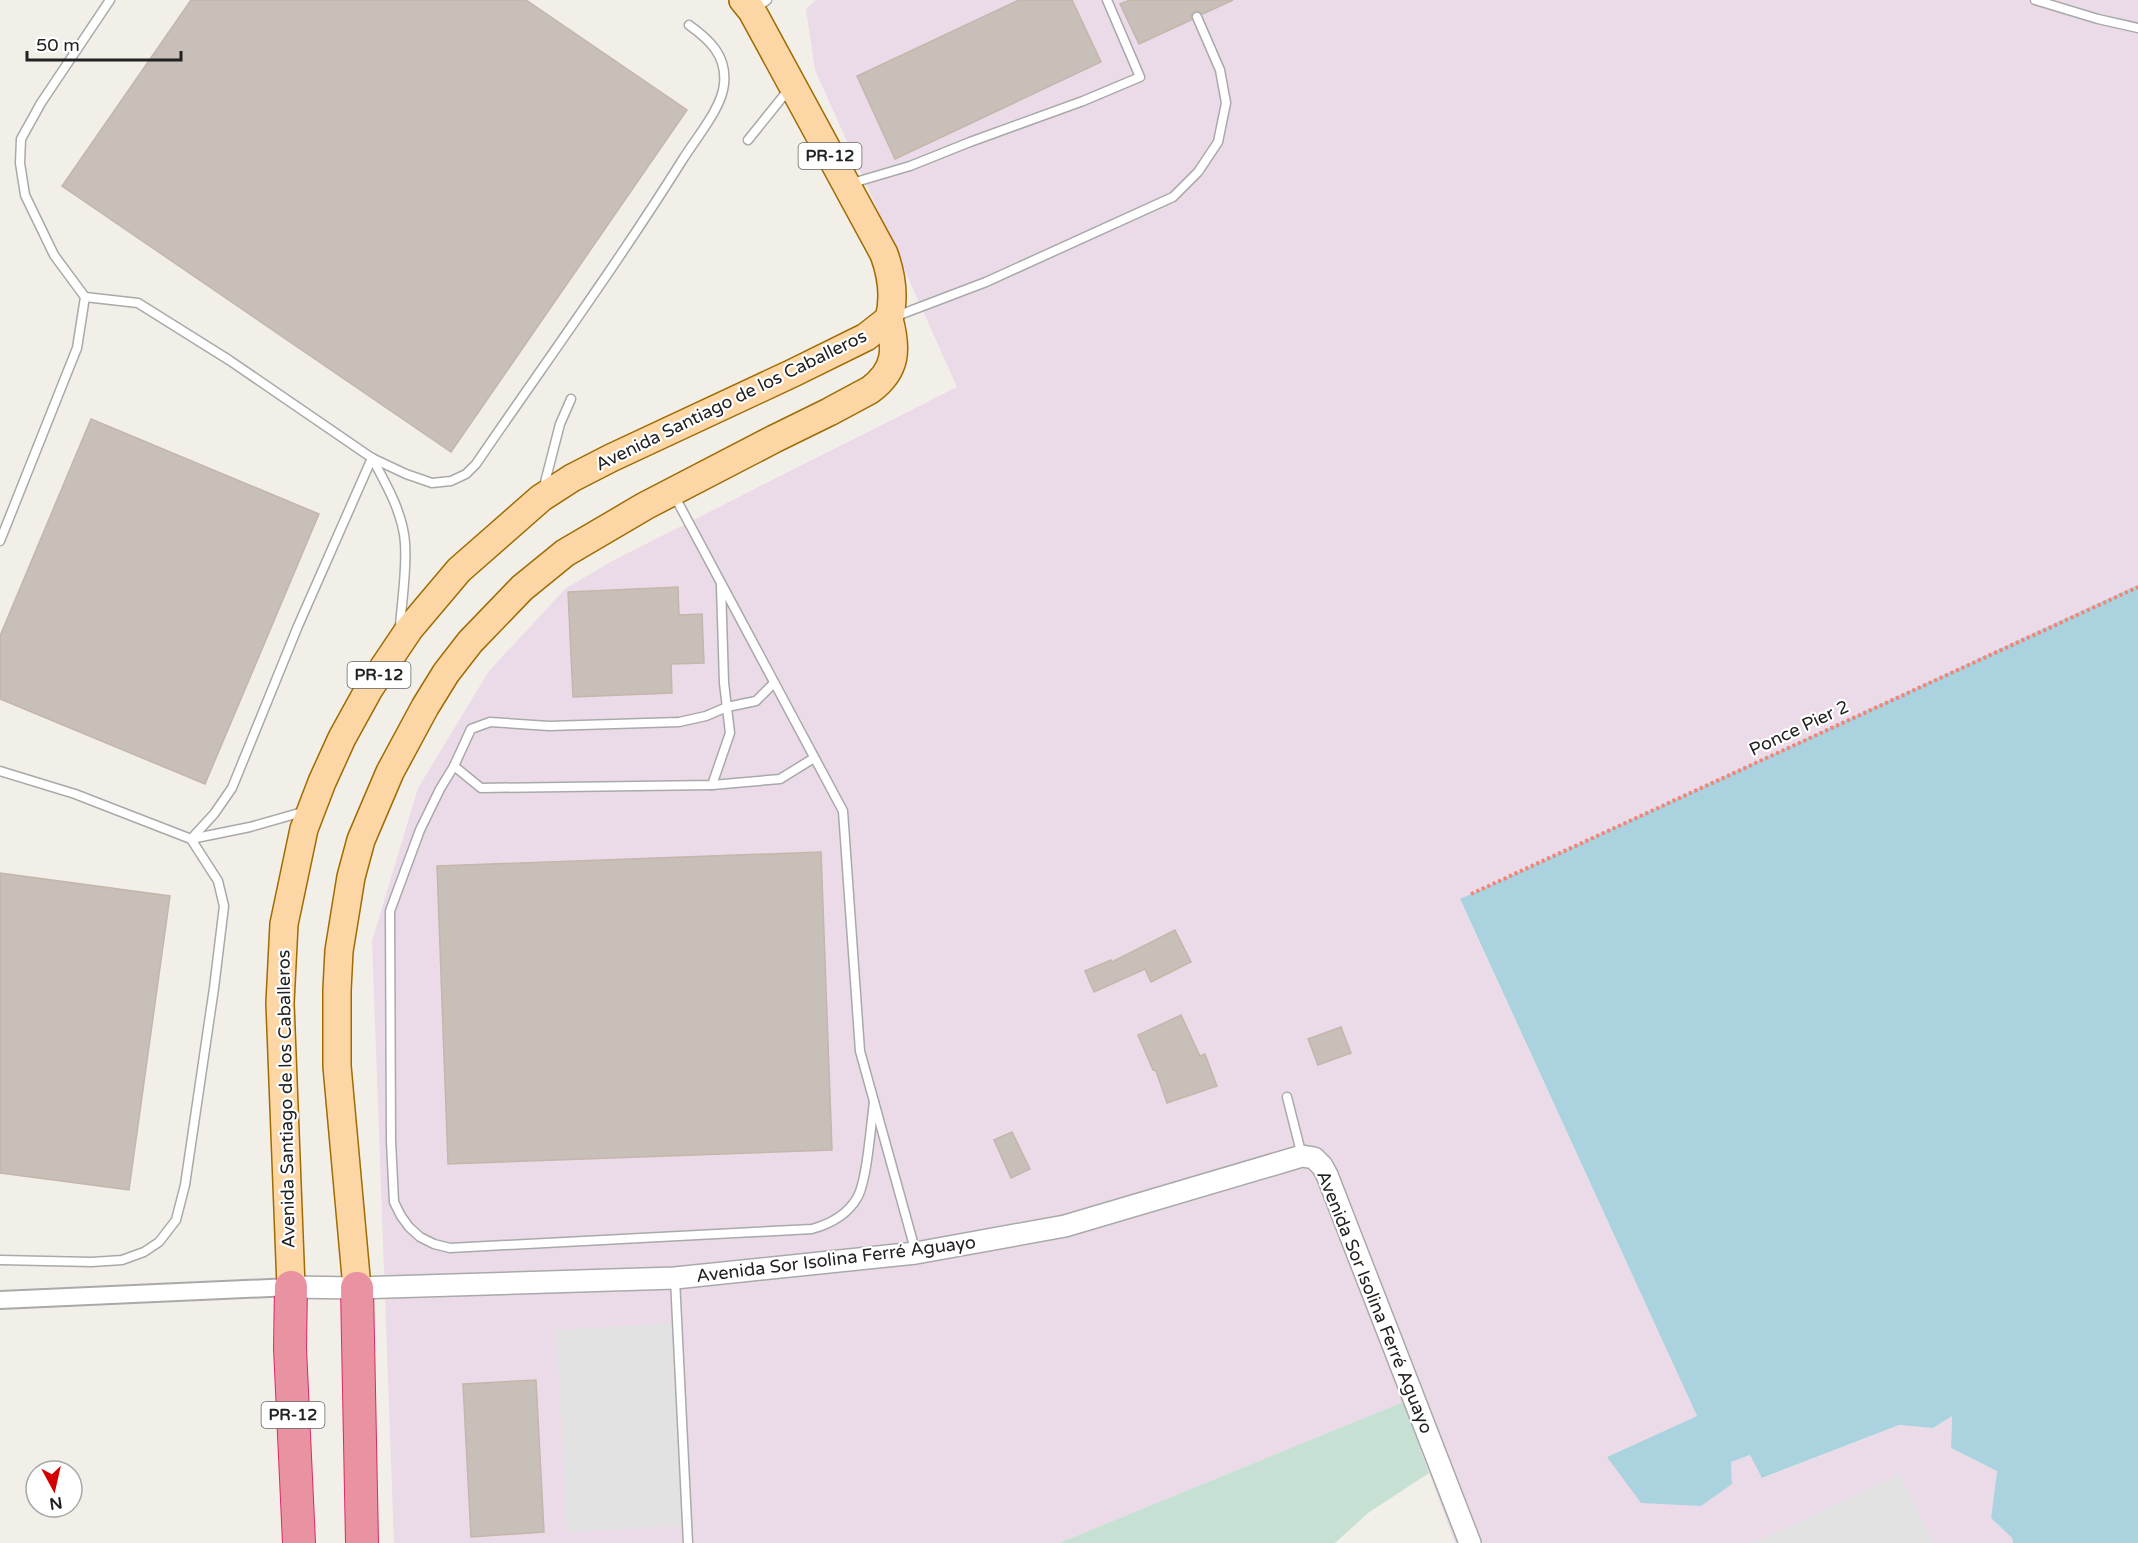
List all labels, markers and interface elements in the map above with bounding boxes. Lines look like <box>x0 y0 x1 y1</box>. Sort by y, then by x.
scale bar <box>27 24 182 62</box>
text: 50 m <box>36 34 80 56</box>
road number: PR-12 <box>798 143 862 169</box>
street label: Avenida Santiago de los Caballeros <box>592 325 870 475</box>
road number: PR-12 <box>348 662 410 688</box>
street label: Ponce Pier 2 <box>1746 695 1852 761</box>
street label: Avenida Santiago de los Caballeros <box>272 949 300 1249</box>
street label: Avenida Sor Isolina Ferré Aguayo <box>1312 1167 1438 1437</box>
street label: Avenida Sor Isolina Ferré Aguayo <box>695 1231 977 1287</box>
road number: PR-12 <box>262 1402 324 1428</box>
north arrow <box>24 1459 84 1519</box>
text: N <box>48 1492 64 1514</box>

